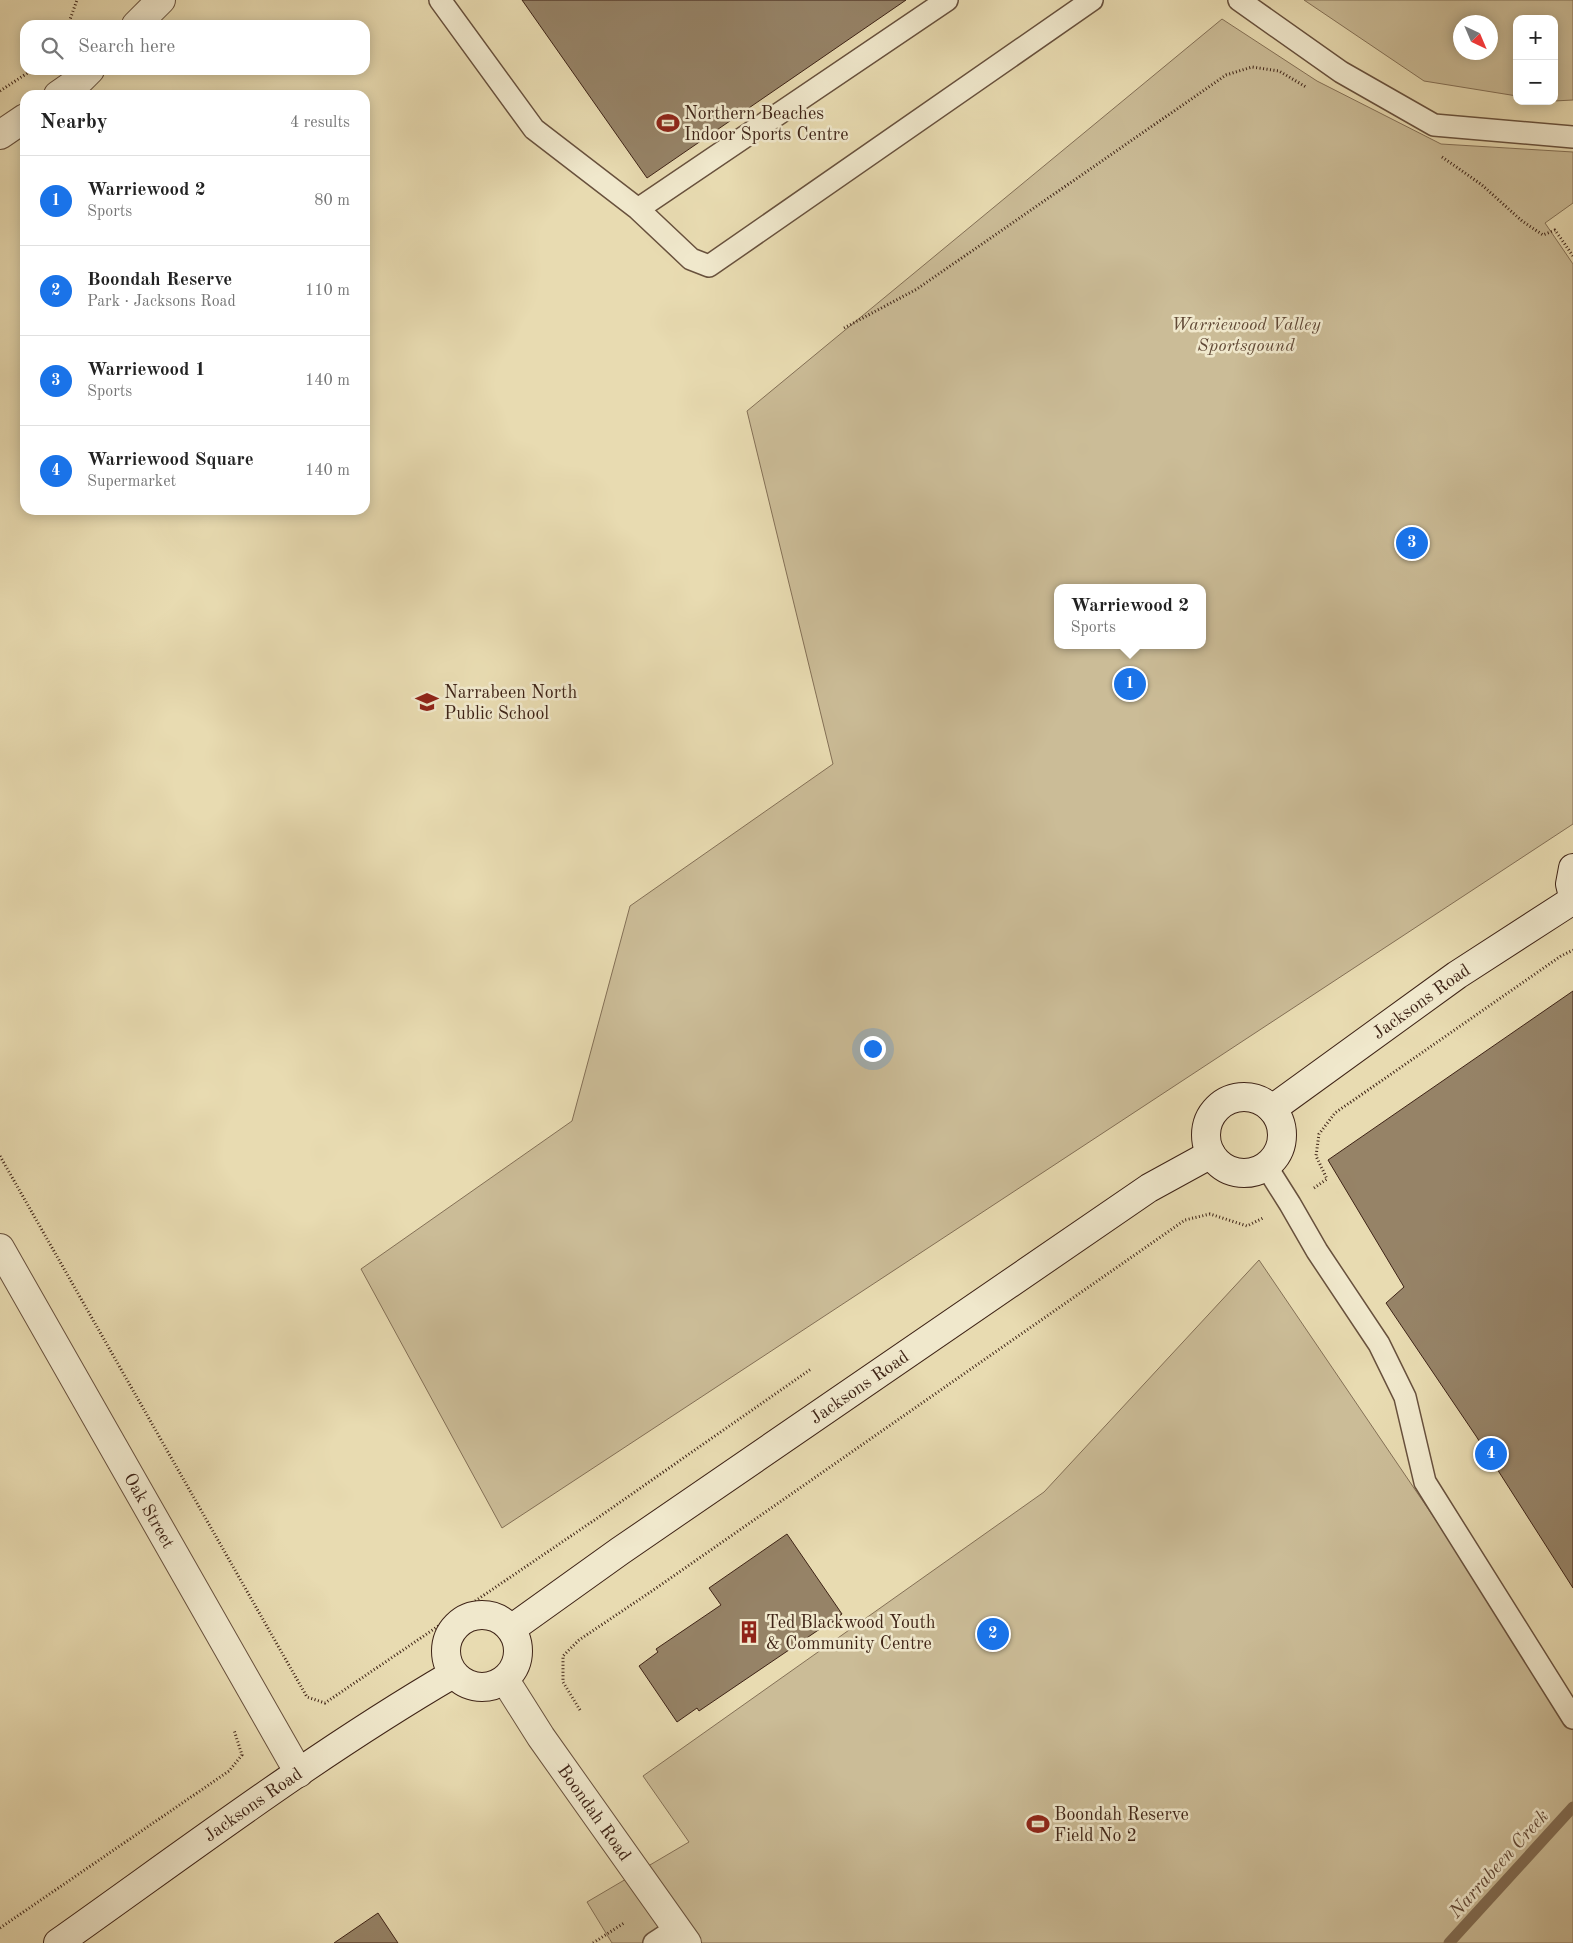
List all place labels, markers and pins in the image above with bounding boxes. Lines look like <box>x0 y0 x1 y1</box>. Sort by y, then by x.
place label: Northern Beaches Indoor Sports Centre <box>684 105 848 144</box>
sports icon: Northern Beaches Indoor Sports Centre <box>655 110 681 136</box>
pin: 3 <box>1396 524 1428 562</box>
pin: 1 <box>1114 665 1146 703</box>
place label: Narrabeen North Public School <box>444 684 577 723</box>
school or university icon: Narrabeen North Public School <box>414 689 440 715</box>
pin: 4 <box>1475 1435 1507 1473</box>
place label: Ted Blackwood Youth & Community Centre <box>766 1614 936 1653</box>
pin: 2 <box>977 1615 1009 1653</box>
building icon: Ted Blackwood Youth & Community Centre <box>736 1619 762 1645</box>
place label: Boondah Reserve Field No 2 <box>1054 1806 1189 1845</box>
sports icon: Boondah Reserve Field No 2 <box>1025 1811 1051 1837</box>

